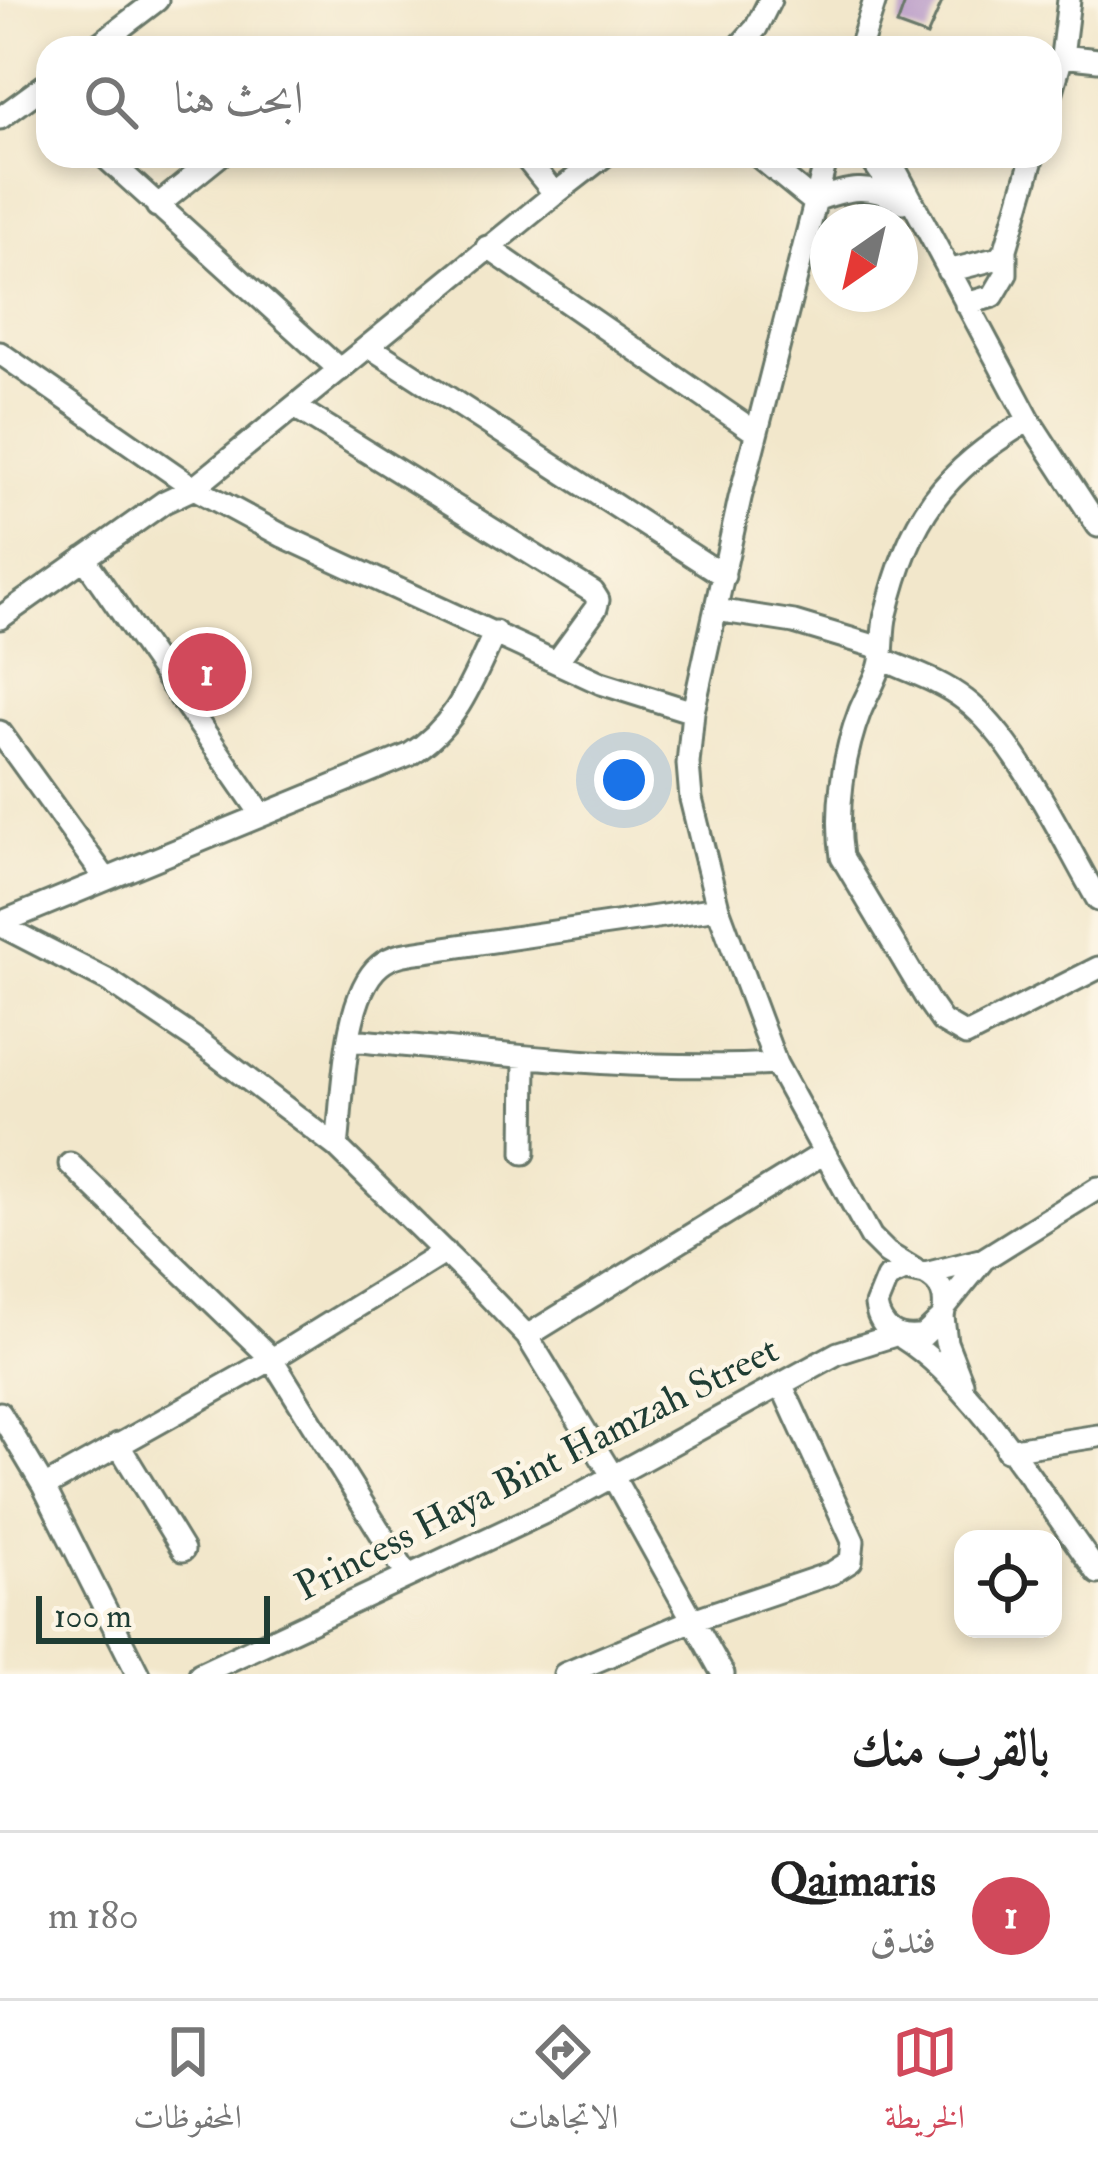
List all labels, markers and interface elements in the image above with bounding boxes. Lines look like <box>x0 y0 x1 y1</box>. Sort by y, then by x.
search box <box>36 36 1062 168</box>
icon: search <box>78 69 144 135</box>
text: ابحث هنا <box>174 71 304 127</box>
north arrow <box>810 204 918 312</box>
pin: 1 <box>168 627 246 717</box>
your location <box>594 750 654 810</box>
street label: Princess Haya Bint Hamzah Street <box>287 1325 786 1612</box>
map controls <box>954 1530 1062 1638</box>
button: locate <box>954 1530 1062 1638</box>
scale bar <box>36 1590 270 1643</box>
text: 100 m <box>54 1596 132 1637</box>
text: بالقرب منك <box>851 1717 1050 1781</box>
text: Qaimaris <box>770 1853 936 1909</box>
text: 180 m <box>48 1891 139 1940</box>
text: 1 <box>1004 1891 1018 1940</box>
text: فندق <box>870 1916 936 1965</box>
tab: المحفوظات <box>133 2019 242 2149</box>
tab: الاتجاهات <box>508 2019 618 2149</box>
tab: الخريطة <box>885 2019 965 2149</box>

